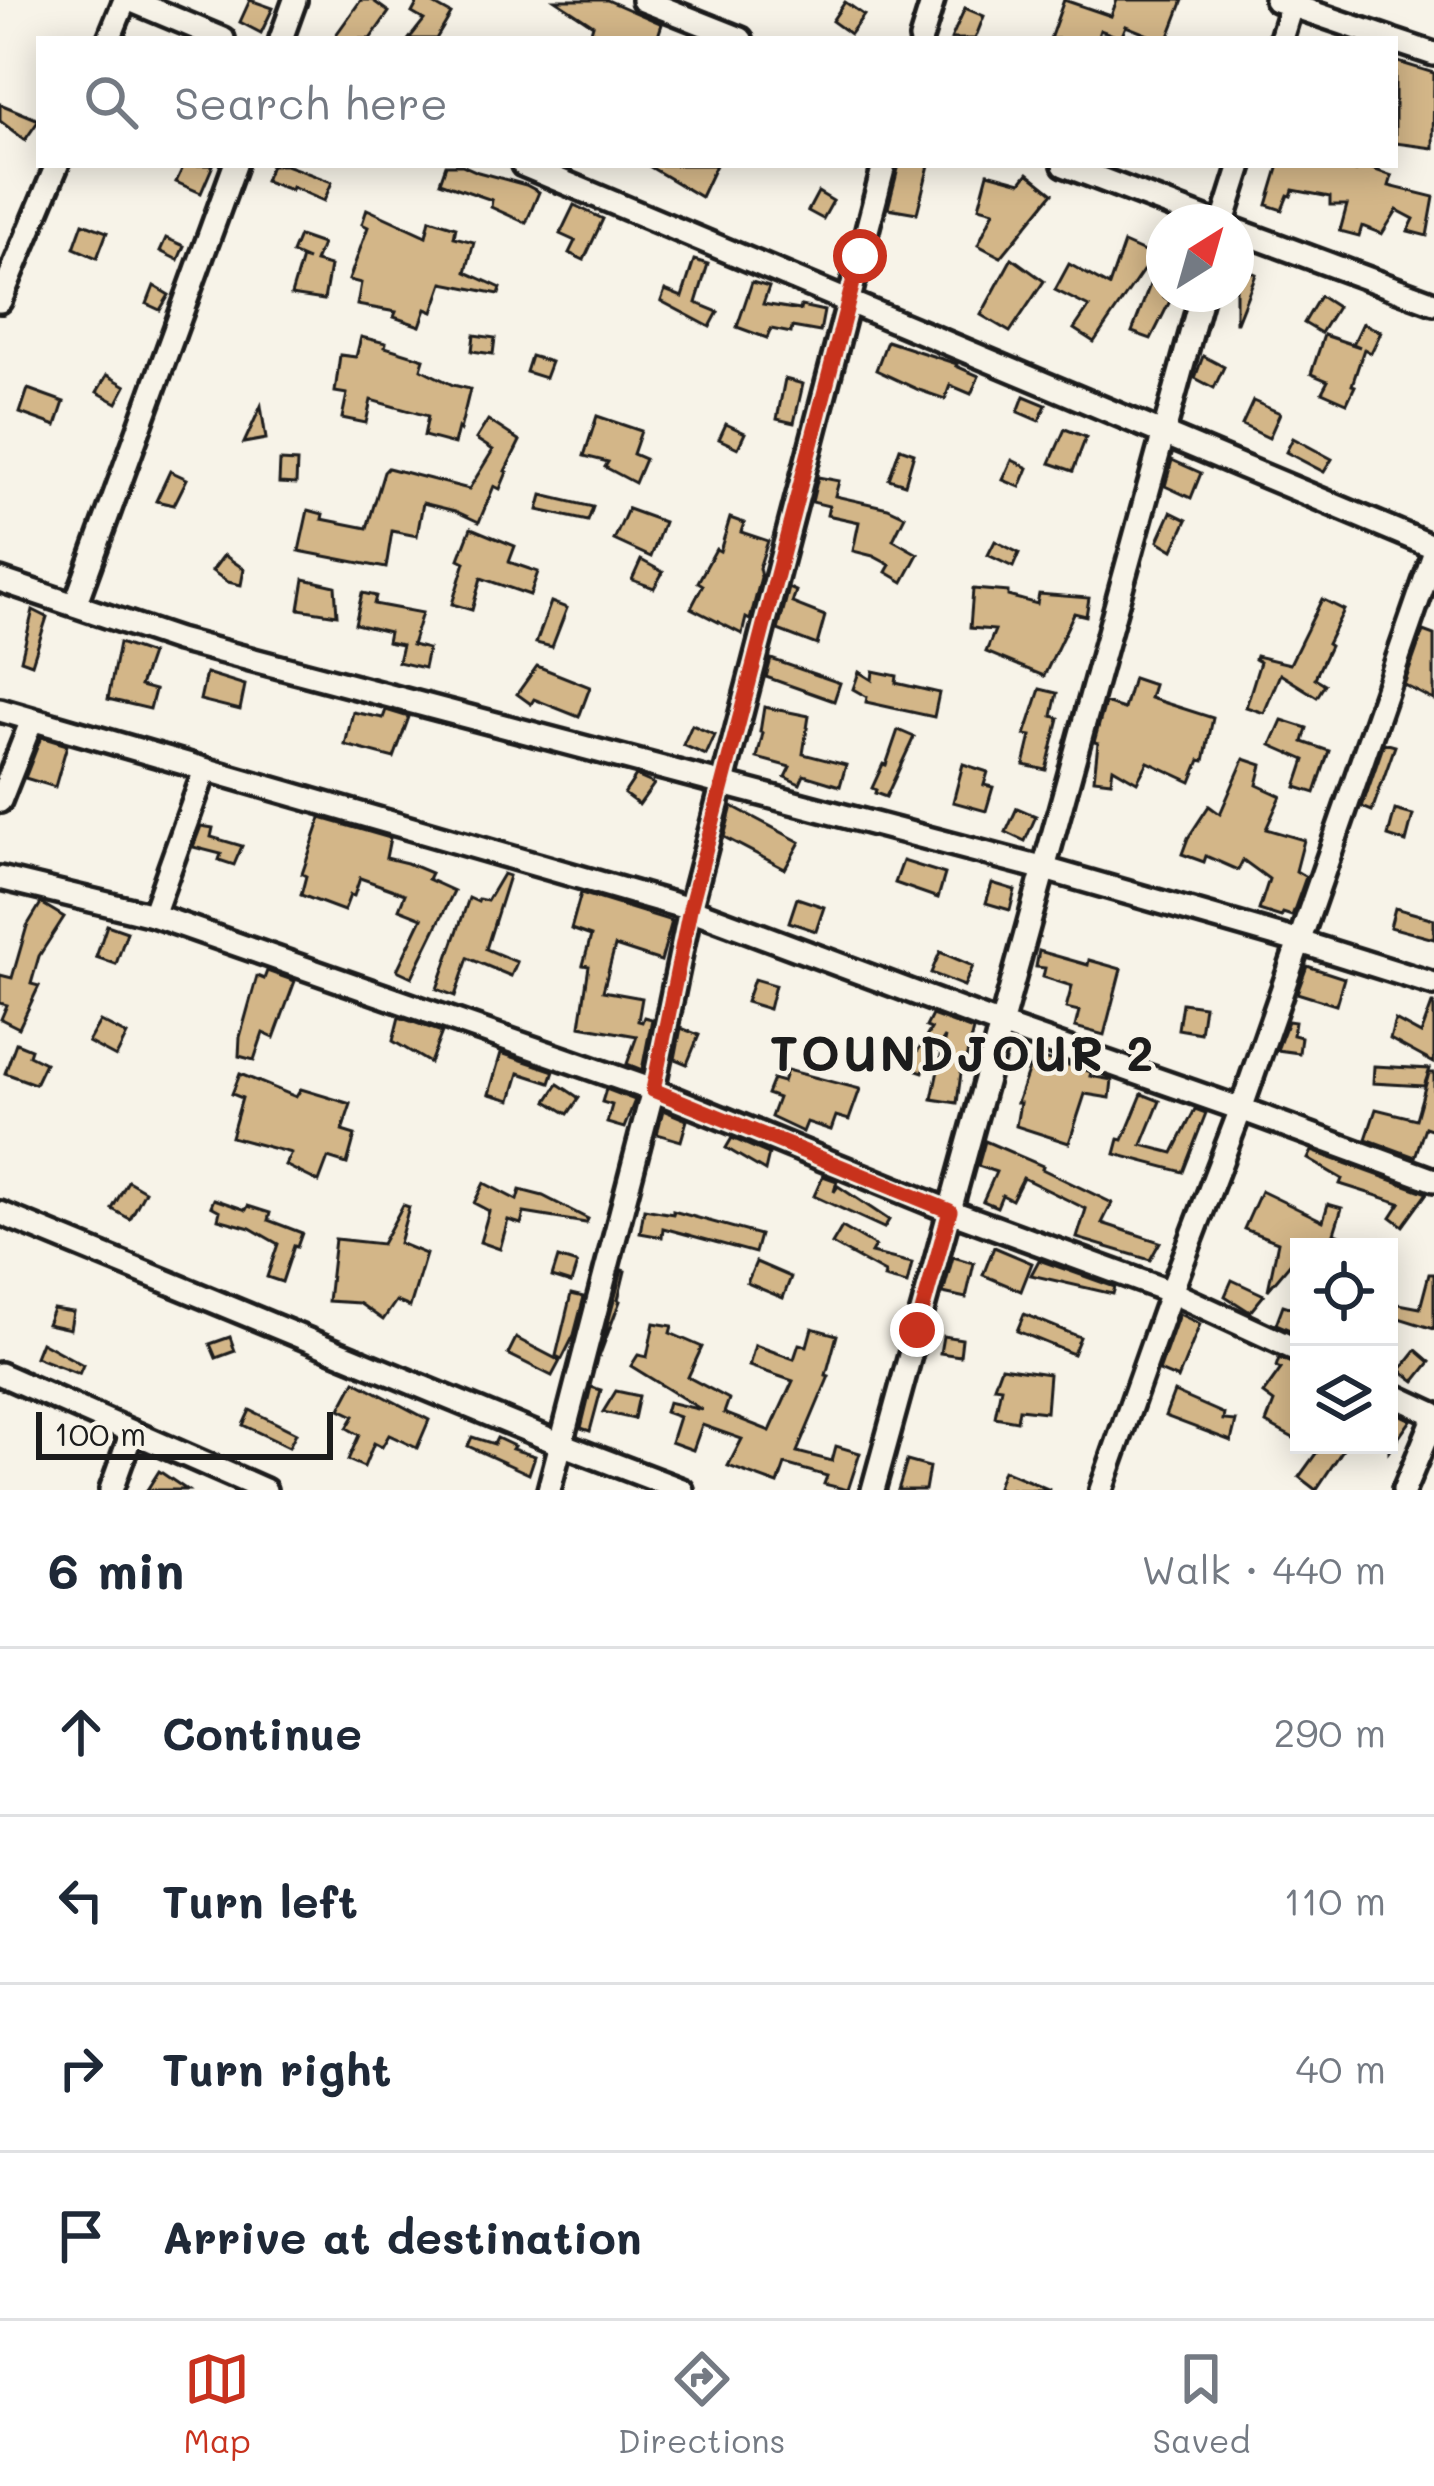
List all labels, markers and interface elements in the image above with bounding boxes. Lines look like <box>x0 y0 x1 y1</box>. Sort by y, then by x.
search box <box>36 36 1398 168</box>
icon: search <box>78 69 144 135</box>
text: Search here <box>174 73 448 131</box>
north arrow <box>1146 204 1254 312</box>
route start <box>833 229 887 283</box>
district label: TOUNDJOUR 2 <box>770 1021 1156 1083</box>
map controls <box>1290 1238 1398 1454</box>
button: locate <box>1290 1238 1398 1346</box>
route end <box>890 1303 944 1357</box>
button: layers <box>1290 1346 1398 1454</box>
scale bar <box>36 1406 333 1459</box>
text: 100 m <box>54 1411 146 1454</box>
text: 6 min <box>48 1535 184 1602</box>
text: Walk · 440 m <box>1142 1543 1386 1594</box>
icon: ahead <box>48 1699 114 1765</box>
text: Continue <box>162 1703 362 1761</box>
text: 290 m <box>1274 1706 1386 1757</box>
icon: left <box>48 1867 114 1933</box>
text: Turn left <box>162 1871 358 1929</box>
text: 110 m <box>1284 1874 1386 1925</box>
icon: right <box>48 2035 114 2101</box>
text: Turn right <box>162 2039 391 2097</box>
text: 40 m <box>1295 2042 1386 2093</box>
icon: arrive <box>48 2203 114 2269</box>
text: Arrive at destination <box>162 2207 642 2265</box>
tab: Map <box>184 2346 251 2461</box>
tab: Directions <box>618 2346 785 2461</box>
tab: Saved <box>1153 2346 1250 2461</box>

